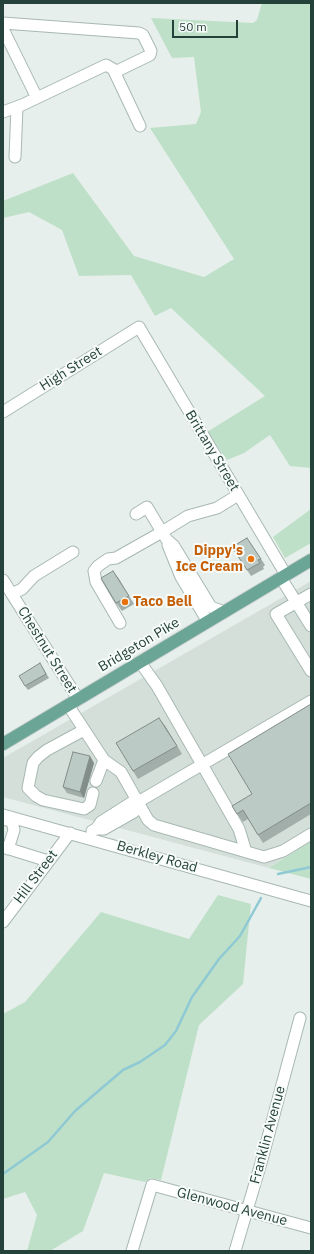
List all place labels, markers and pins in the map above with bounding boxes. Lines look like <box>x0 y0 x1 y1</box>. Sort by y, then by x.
place label: Dippy's Ice Cream <box>176 543 243 576</box>
marker: Dippy's Ice Cream <box>246 554 256 564</box>
place label: Taco Bell <box>133 594 192 610</box>
marker: Taco Bell <box>120 597 130 607</box>

